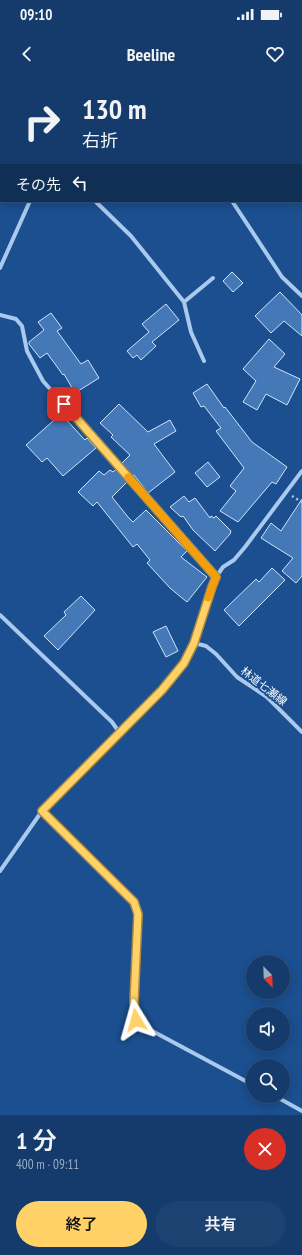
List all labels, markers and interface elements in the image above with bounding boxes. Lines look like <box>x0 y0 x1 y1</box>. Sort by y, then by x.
text: 09:10 <box>20 5 52 24</box>
icon: back <box>16 43 38 65</box>
text: Beeline <box>127 43 175 66</box>
icon: heart <box>264 43 286 65</box>
text: 130 m <box>82 90 146 127</box>
icon: right <box>16 96 68 148</box>
text: 右折 <box>82 129 118 152</box>
icon: left <box>69 172 91 194</box>
text: その先 <box>16 175 61 194</box>
pin <box>47 387 81 421</box>
icon: arrive <box>53 393 75 415</box>
street label: 林道七瀬線 <box>238 664 290 708</box>
north arrow <box>246 955 290 999</box>
map controls <box>246 955 290 1103</box>
position arrow <box>115 999 157 1041</box>
button: sound <box>246 1007 290 1051</box>
button: search <box>246 1059 290 1103</box>
text: 1 分 <box>16 1125 56 1156</box>
button: close <box>244 1128 286 1170</box>
text: 400 m · 09:11 <box>16 1156 79 1173</box>
button: 終了 <box>16 1201 147 1247</box>
button: 共有 <box>155 1201 286 1247</box>

